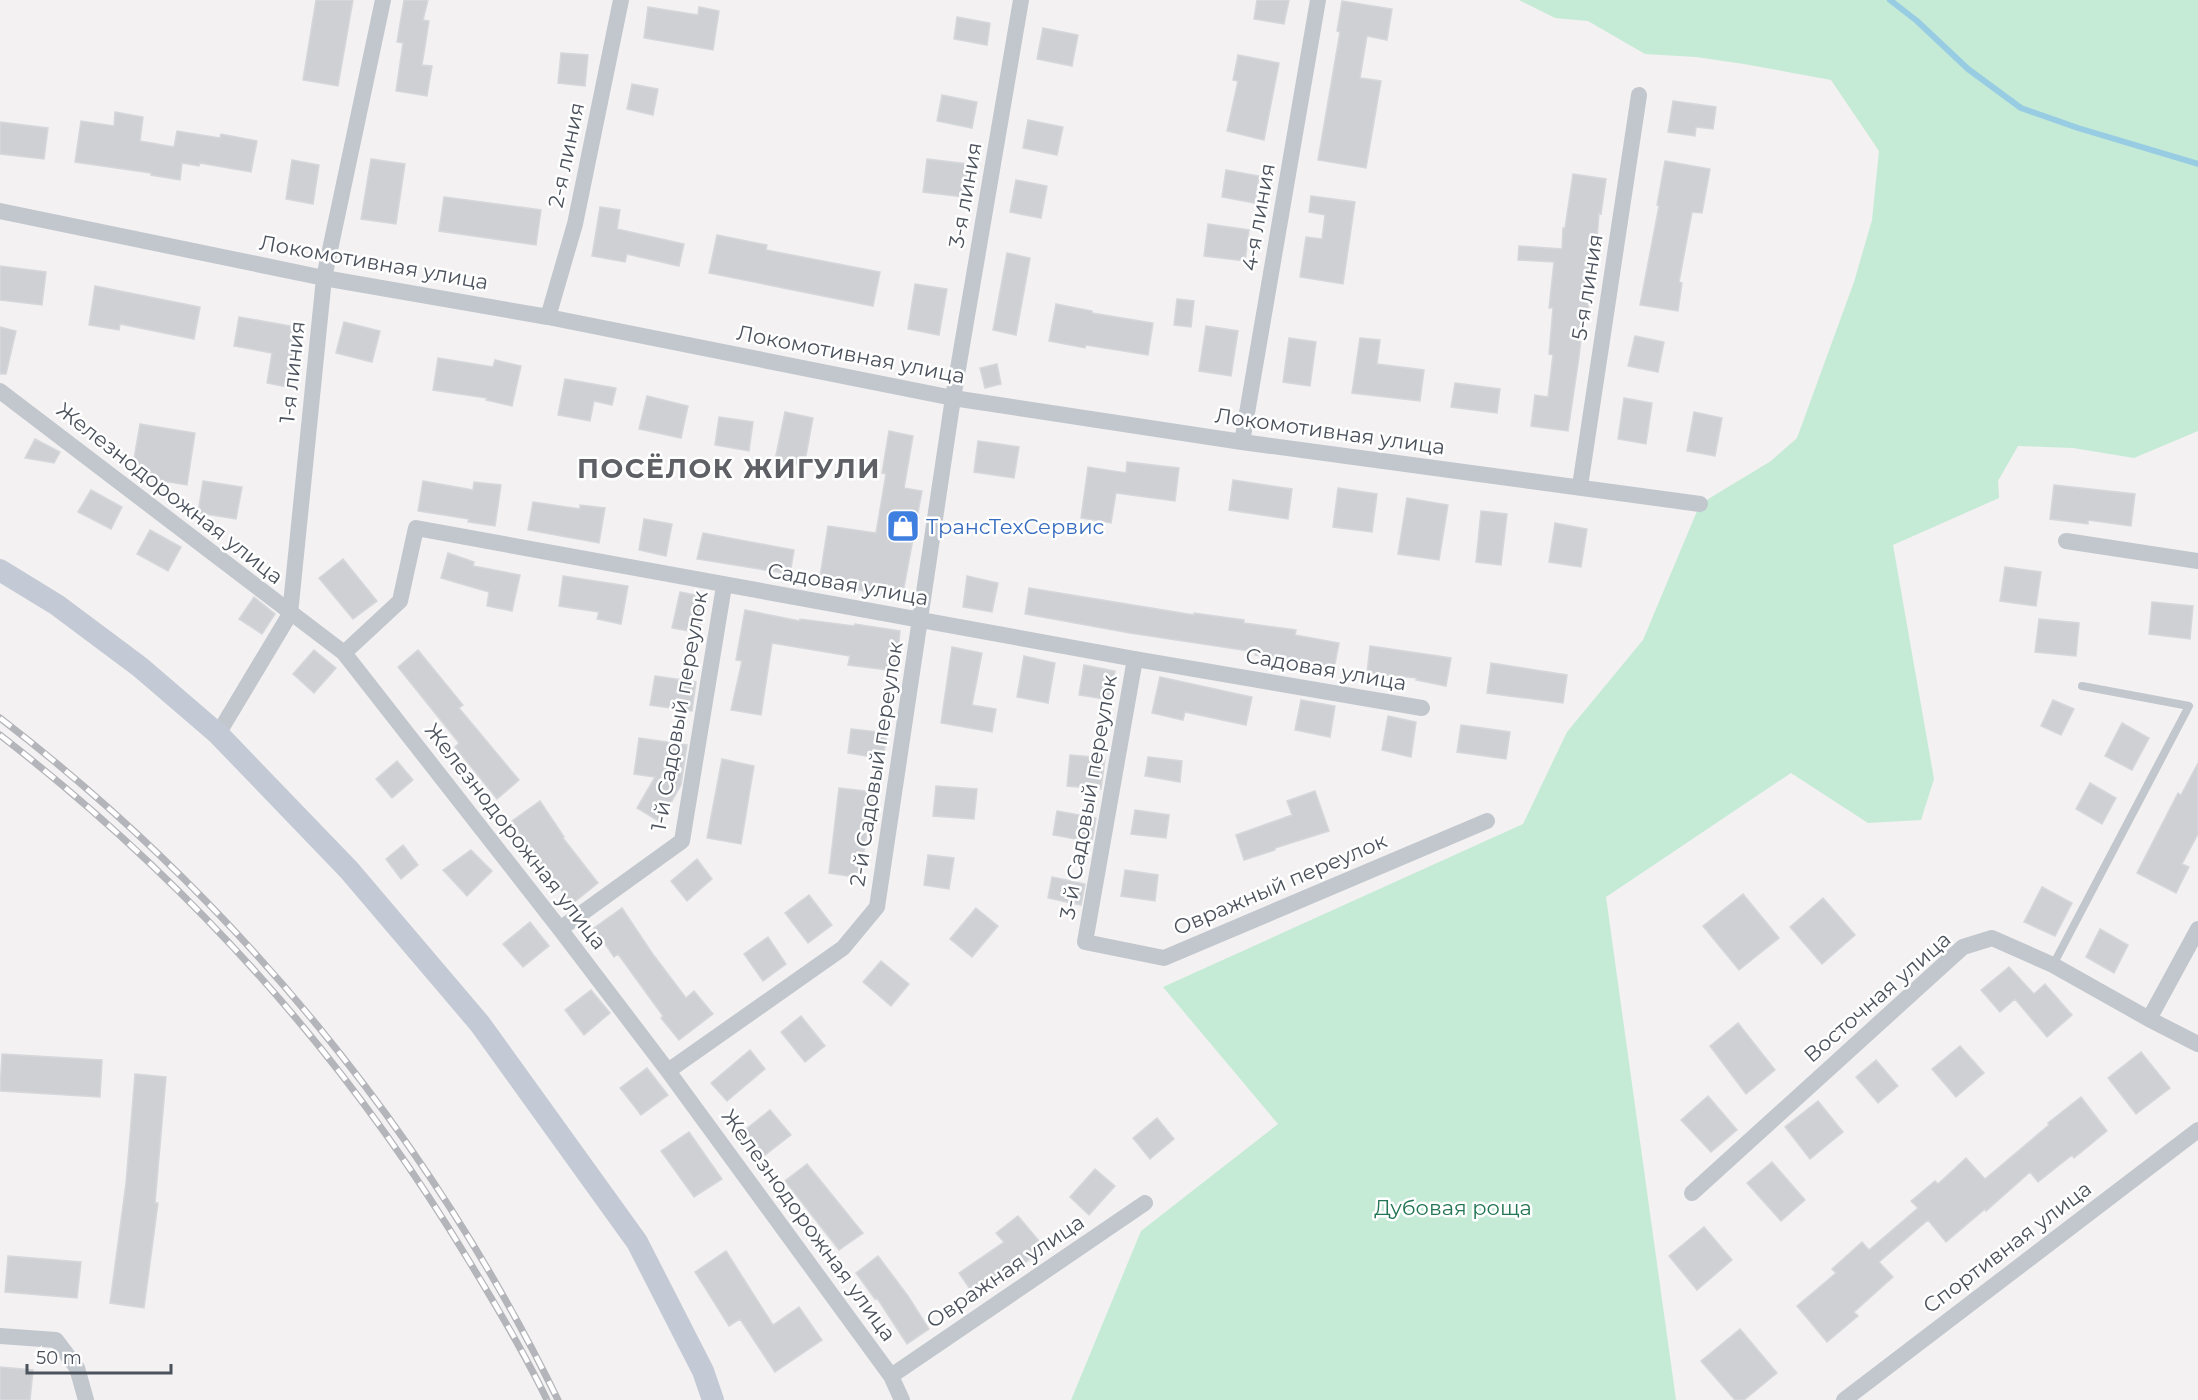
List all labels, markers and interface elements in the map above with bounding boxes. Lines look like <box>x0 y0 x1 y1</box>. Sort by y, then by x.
street label: 2-я линия <box>543 100 589 210</box>
street label: 3-я линия <box>943 140 987 250</box>
street label: 4-я линия <box>1236 161 1280 273</box>
street label: Локомотивная улица <box>258 230 490 294</box>
street label: 5-я линия <box>1566 232 1608 342</box>
street label: 1-я линия <box>274 320 310 424</box>
street label: Локомотивная улица <box>735 320 967 388</box>
street label: Железнодорожная улица <box>52 397 288 589</box>
street label: Локомотивная улица <box>1213 402 1447 460</box>
district label: ПОСЁЛОК ЖИГУЛИ <box>577 452 881 485</box>
shop icon: ТрансТехСервис <box>885 508 921 544</box>
place label: ТрансТехСервис <box>926 514 1105 539</box>
street label: Садовая улица <box>766 558 930 610</box>
street label: 1-й Садовый переулок <box>646 589 712 833</box>
street label: 2-й Садовый переулок <box>844 640 908 888</box>
street label: Садовая улица <box>1244 643 1408 695</box>
street label: 3-й Садовый переулок <box>1054 673 1122 921</box>
street label: Железнодорожная улица <box>420 718 612 954</box>
street label: Овражный переулок <box>1169 828 1391 940</box>
street label: Восточная улица <box>1799 926 1955 1068</box>
street label: Железнодорожная улица <box>717 1104 901 1346</box>
street label: Спортивная улица <box>1918 1176 2096 1318</box>
park label: Дубовая роща <box>1374 1195 1532 1220</box>
street label: Овражная улица <box>921 1209 1089 1333</box>
scale bar <box>27 1337 171 1375</box>
text: 50 m <box>36 1347 82 1369</box>

